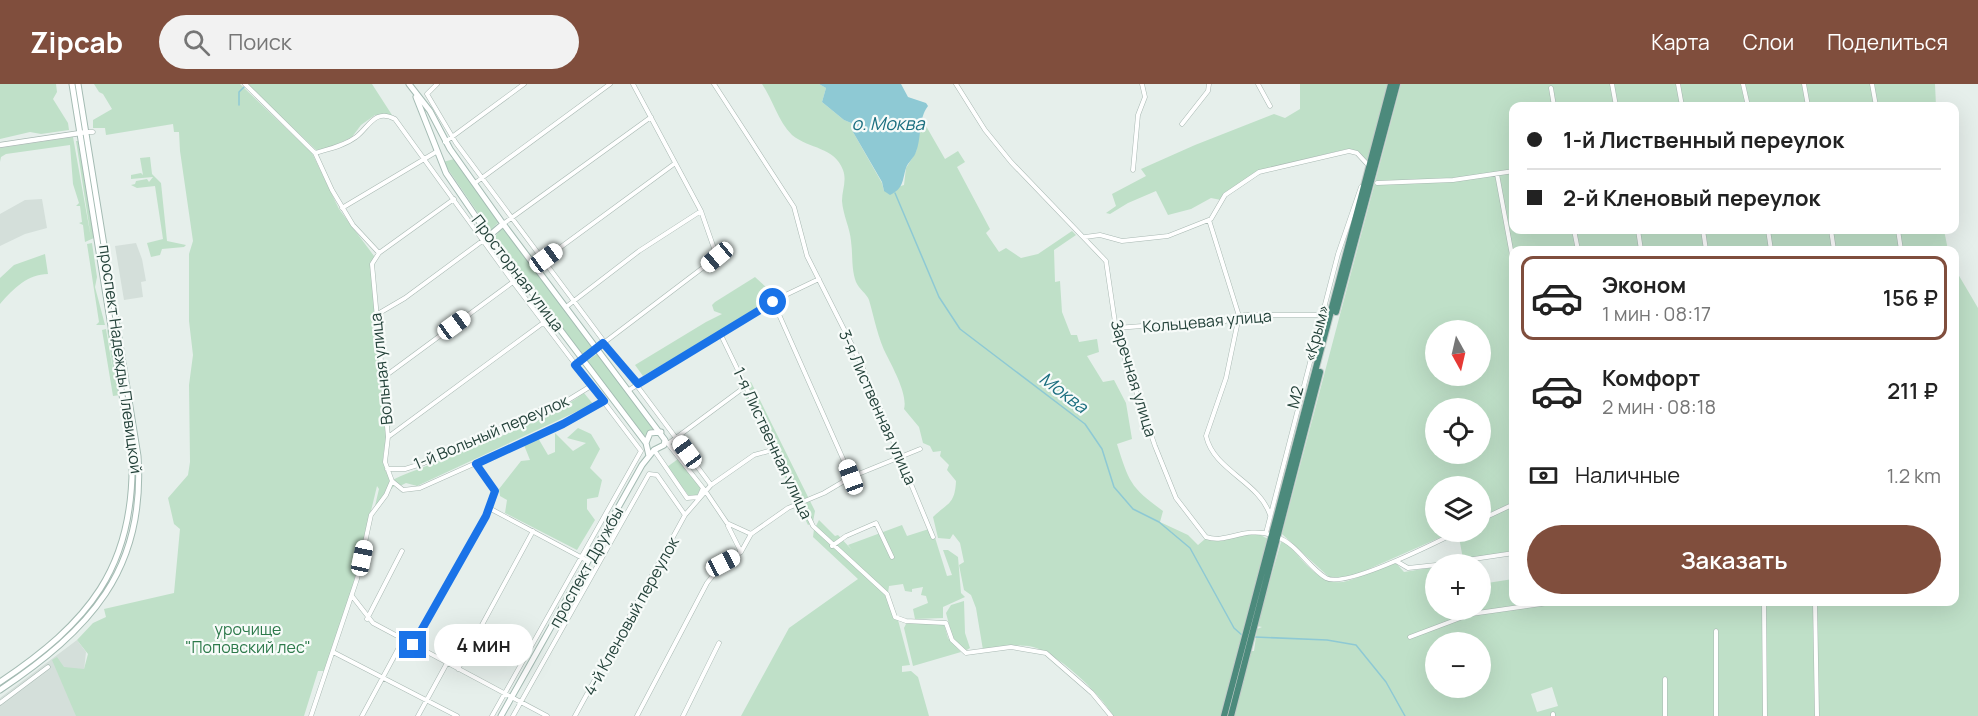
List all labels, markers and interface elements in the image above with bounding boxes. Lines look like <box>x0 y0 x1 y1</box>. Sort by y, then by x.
search box <box>159 15 579 69</box>
text: Zipcab <box>30 23 123 61</box>
icon: search <box>180 26 213 59</box>
text: Поиск <box>228 27 292 57</box>
text: Карта <box>1651 28 1710 56</box>
text: Слои <box>1743 28 1794 56</box>
text: Поделиться <box>1827 28 1948 56</box>
water label: о. Моква <box>852 111 925 135</box>
text: 1-й Лиственный переулок <box>1563 125 1844 155</box>
text: 2-й Кленовый переулок <box>1563 183 1820 213</box>
street label: Просторная улица <box>467 210 569 336</box>
car <box>697 239 737 275</box>
car <box>526 240 566 276</box>
street label: проспект Надежды Плевицкой <box>94 243 148 475</box>
text: Эконом <box>1602 270 1686 300</box>
icon: car <box>1530 271 1584 325</box>
text: 156 ₽ <box>1883 283 1938 313</box>
route start <box>759 288 786 315</box>
text: 1 мин · 08:17 <box>1602 300 1711 327</box>
street label: «Крым» <box>1298 302 1334 364</box>
street label: Кольцевая улица <box>1141 304 1273 338</box>
car <box>434 307 474 343</box>
street label: Вольная улица <box>364 312 398 426</box>
street label: Заречная улица <box>1106 317 1162 439</box>
north arrow <box>1425 320 1491 386</box>
map controls <box>1425 320 1491 698</box>
street label: 3-я Лиственная улица <box>834 326 922 488</box>
text: Комфорт <box>1602 363 1700 393</box>
street label: 1-я Лиственная улица <box>728 364 818 522</box>
icon: car <box>1530 364 1584 418</box>
water label: Моква <box>1035 366 1094 419</box>
text: 211 ₽ <box>1887 376 1938 406</box>
street label: М2 <box>1281 383 1309 411</box>
street label: 1-й Вольный переулок <box>410 389 573 475</box>
text: 2 мин · 08:18 <box>1602 393 1716 420</box>
button: locate <box>1425 398 1491 464</box>
car <box>669 432 705 472</box>
car <box>836 457 866 497</box>
icon: cash <box>1527 459 1560 492</box>
text: Наличные <box>1575 460 1680 490</box>
text: 1.2 km <box>1887 462 1941 489</box>
button: layers <box>1425 476 1491 542</box>
street label: проспект Дружбы <box>544 503 628 631</box>
button: Заказать <box>1527 525 1941 594</box>
street label: 4-й Кленовый переулок <box>578 532 684 699</box>
car <box>349 539 375 577</box>
car <box>703 547 743 579</box>
button: + <box>1425 554 1491 620</box>
park label: урочище "Поповский лес" <box>185 618 311 658</box>
callout: 4 мин <box>434 624 533 666</box>
route end <box>399 631 426 658</box>
text: 4 мин <box>456 631 511 658</box>
button: − <box>1425 632 1491 698</box>

